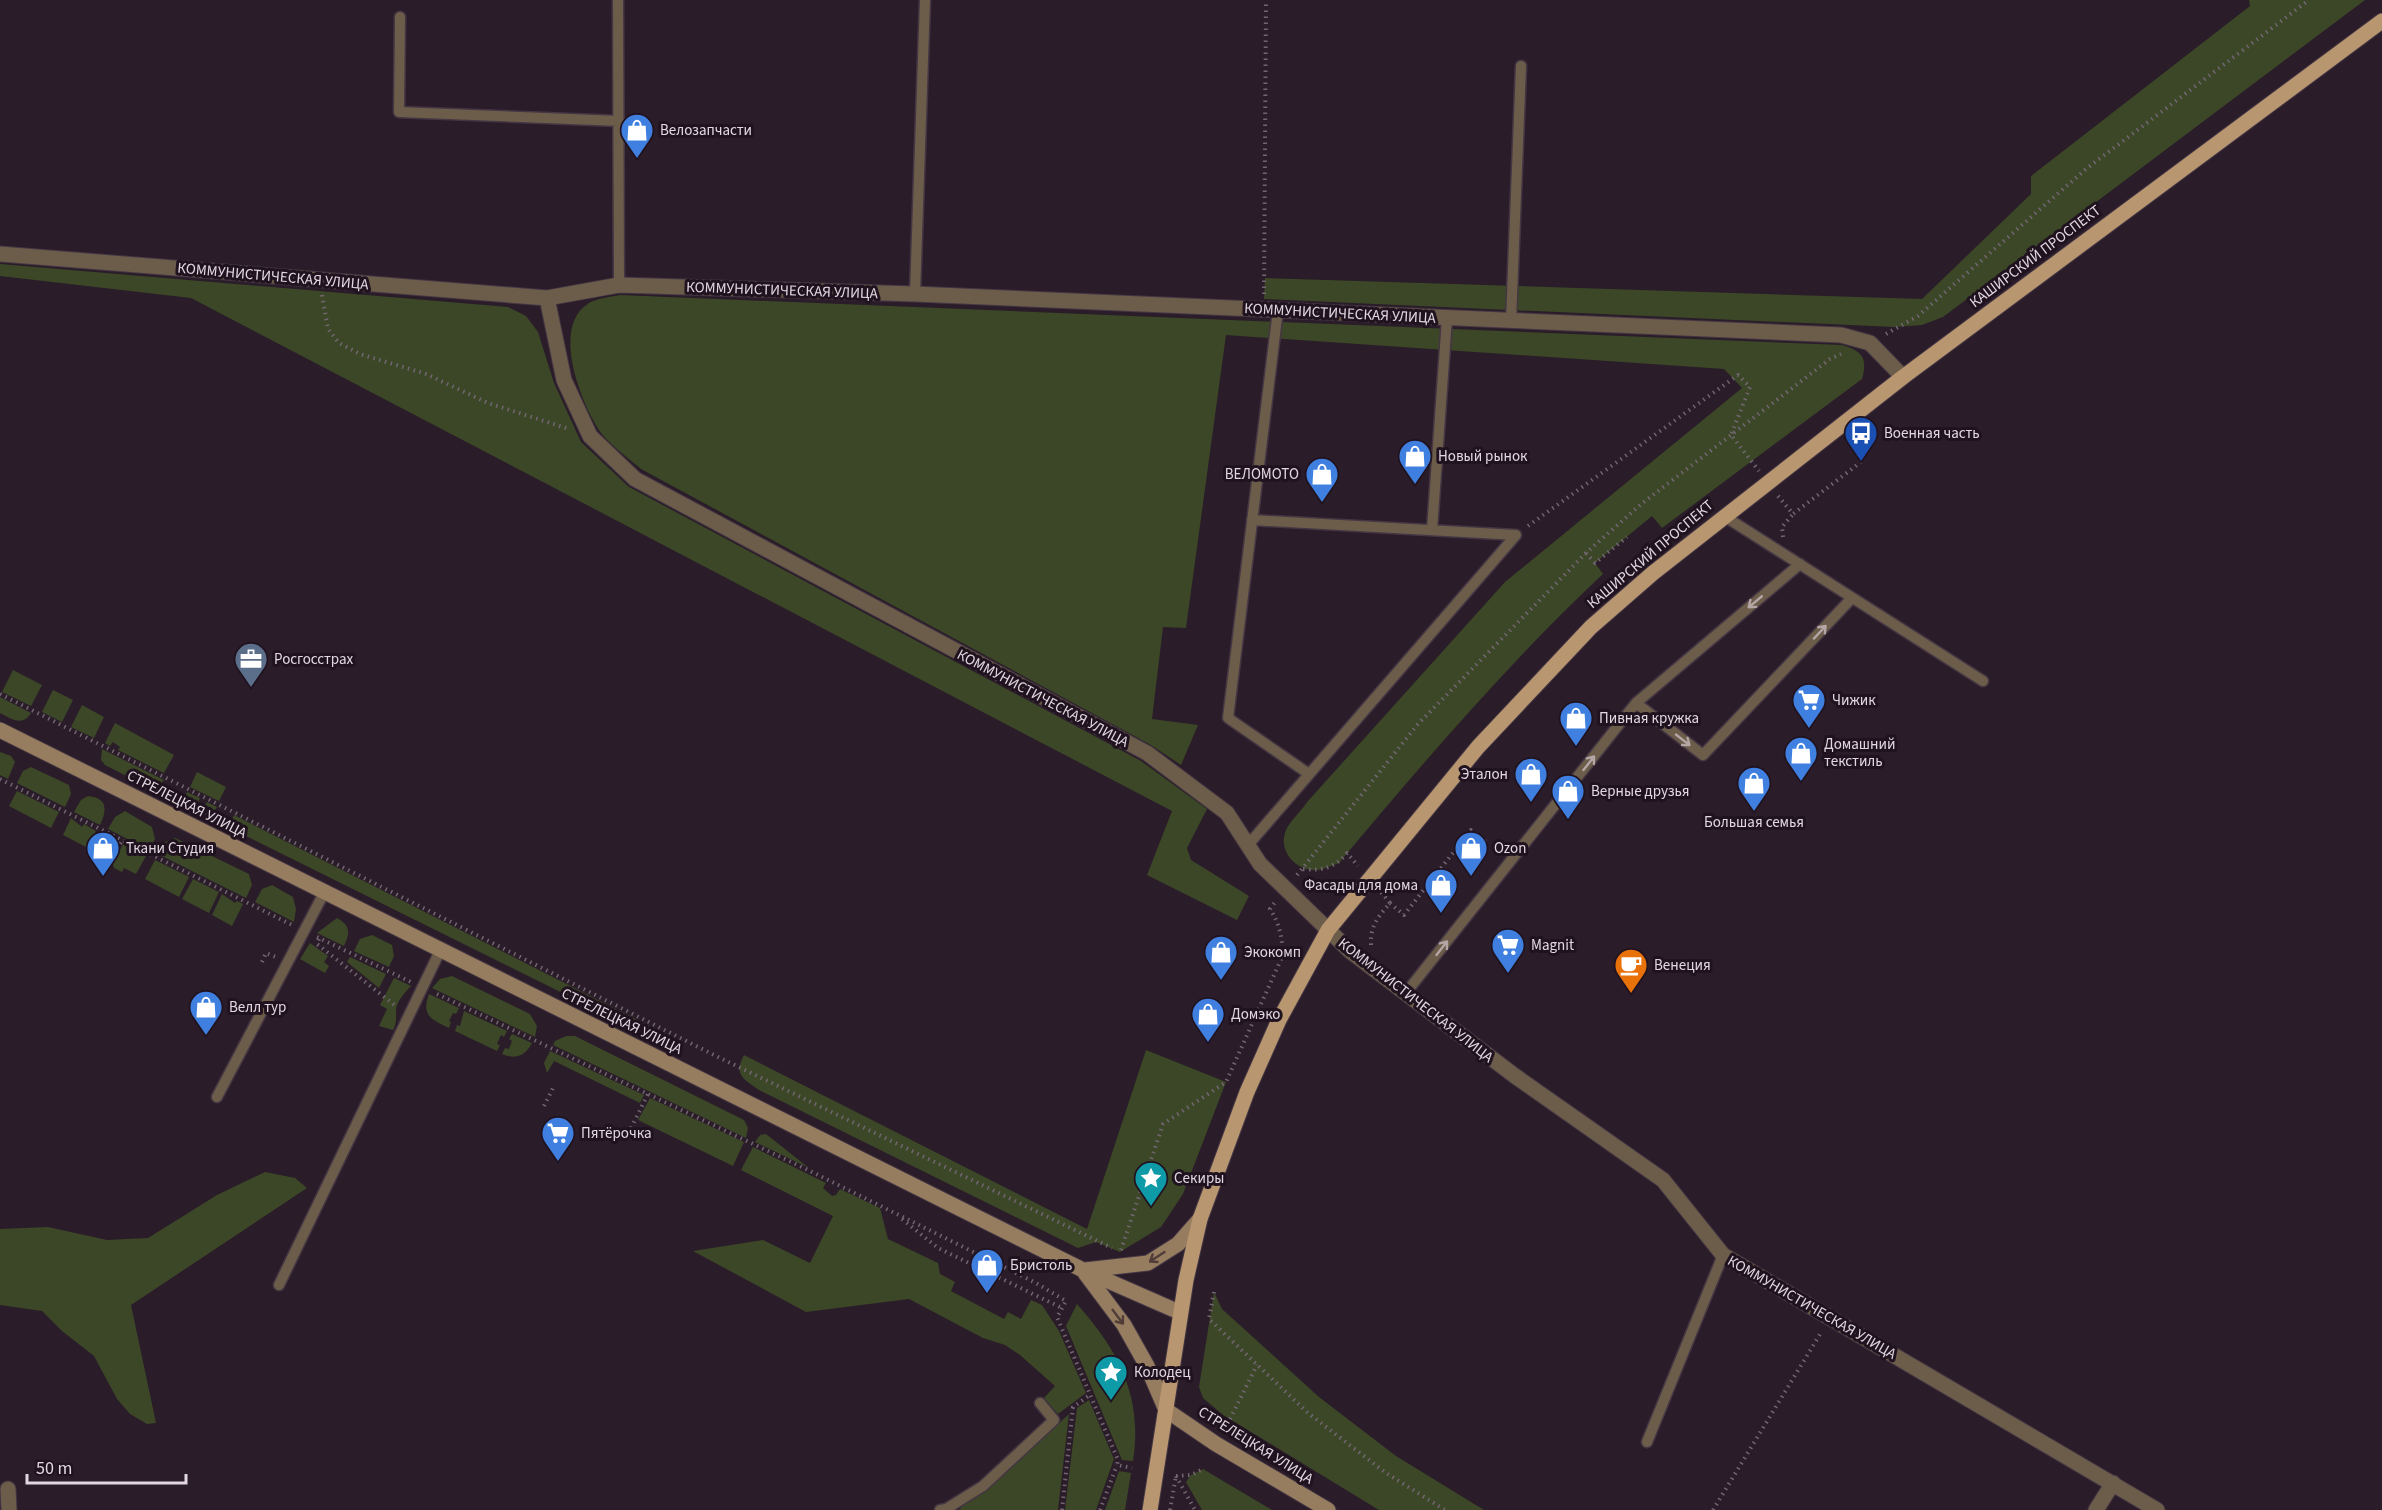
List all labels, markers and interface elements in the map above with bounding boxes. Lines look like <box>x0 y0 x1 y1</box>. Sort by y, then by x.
shop icon: Велозапчасти <box>619 112 655 159</box>
place label: Велозапчасти <box>660 120 752 141</box>
street label: КАШИРСКИЙ ПРОСПЕКТ <box>1965 200 2105 313</box>
street label: КОММУНИСТИЧЕСКАЯ УЛИЦА <box>177 258 370 295</box>
street label: КОММУНИСТИЧЕСКАЯ УЛИЦА <box>686 277 879 304</box>
street label: КОММУНИСТИЧЕСКАЯ УЛИЦА <box>1244 298 1437 329</box>
bus stop icon: Военная часть <box>1843 415 1879 462</box>
place label: Военная часть <box>1884 423 1980 444</box>
shop icon: Новый рынок <box>1397 438 1433 485</box>
place label: Новый рынок <box>1438 446 1528 467</box>
shop icon: ВЕЛОМОТО <box>1304 456 1340 503</box>
place label: ВЕЛОМОТО <box>1225 464 1299 485</box>
street label: КАШИРСКИЙ ПРОСПЕКТ <box>1583 495 1718 614</box>
one-way arrow <box>1748 595 1763 609</box>
one-way arrow <box>1813 624 1827 639</box>
office icon: Росгосстрах <box>233 641 269 688</box>
street label: КОММУНИСТИЧЕСКАЯ УЛИЦА <box>953 644 1133 753</box>
place label: Росгосстрах <box>274 649 354 670</box>
supermarket icon: Чижик <box>1791 682 1827 729</box>
place label: Чижик <box>1832 690 1876 711</box>
shop icon: Пивная кружка <box>1558 700 1594 747</box>
place label: Пивная кружка <box>1599 708 1699 729</box>
one-way arrow <box>1675 733 1691 746</box>
place label: Домашний текстиль <box>1824 734 1895 772</box>
shop icon: Домашний текстиль <box>1783 735 1819 782</box>
one-way arrow <box>1582 755 1595 771</box>
shop icon: Эталон <box>1513 756 1549 803</box>
place label: Эталон <box>1461 764 1508 785</box>
street label: СТРЕЛЕЦКАЯ УЛИЦА <box>123 765 251 844</box>
shop icon: Большая семья <box>1736 765 1772 812</box>
shop icon: Верные друзья <box>1550 773 1586 820</box>
place label: Верные друзья <box>1591 781 1690 802</box>
place label: Большая семья <box>1704 812 1804 833</box>
shop icon: Ткани Студия <box>85 830 121 877</box>
shop icon: Ozon <box>1453 830 1489 877</box>
place label: Ткани Студия <box>126 838 214 859</box>
place label: Ozon <box>1494 838 1526 859</box>
shop icon: Фасады для дома <box>1423 867 1459 914</box>
place label: Фасады для дома <box>1304 875 1418 896</box>
supermarket icon: Magnit <box>1490 927 1526 974</box>
street label: КОММУНИСТИЧЕСКАЯ УЛИЦА <box>1334 933 1498 1068</box>
shop icon: Экокомп <box>1203 934 1239 981</box>
place label: Magnit <box>1531 935 1574 956</box>
one-way arrow <box>1435 941 1448 957</box>
place label: Экокомп <box>1244 942 1301 963</box>
cafe icon: Венеция <box>1613 947 1649 994</box>
place label: Венеция <box>1654 955 1711 976</box>
street label: СТРЕЛЕЦКАЯ УЛИЦА <box>558 983 686 1060</box>
shop icon: Велл тур <box>188 989 224 1036</box>
shop icon: Домэко <box>1190 996 1226 1043</box>
place label: Велл тур <box>229 997 286 1018</box>
place label: Домэко <box>1231 1004 1280 1025</box>
supermarket icon: Пятёрочка <box>540 1115 576 1162</box>
place label: Пятёрочка <box>581 1123 652 1144</box>
place icon: Секиры <box>1133 1160 1169 1207</box>
place label: Секиры <box>1174 1168 1224 1189</box>
shop icon: Бристоль <box>969 1247 1005 1294</box>
street label: КОММУНИСТИЧЕСКАЯ УЛИЦА <box>1723 1250 1901 1365</box>
one-way arrow <box>1149 1252 1166 1264</box>
place label: Бристоль <box>1010 1255 1072 1276</box>
one-way arrow <box>1112 1309 1124 1325</box>
place icon: Колодец <box>1093 1354 1129 1401</box>
place label: Колодец <box>1134 1362 1191 1383</box>
street label: СТРЕЛЕЦКАЯ УЛИЦА <box>1194 1402 1318 1490</box>
scale bar <box>27 1447 186 1485</box>
text: 50 m <box>36 1456 72 1481</box>

